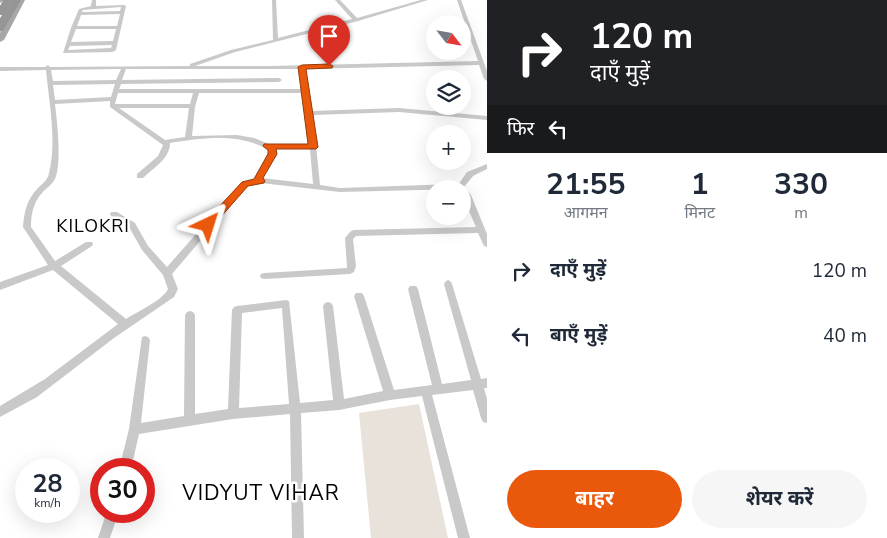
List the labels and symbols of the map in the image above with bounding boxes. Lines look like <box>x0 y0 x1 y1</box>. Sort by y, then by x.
pin <box>308 15 350 66</box>
north arrow <box>426 15 471 60</box>
position arrow <box>181 198 233 250</box>
district label: KILOKRI <box>56 214 130 238</box>
speed limit sign: 30 <box>90 458 155 523</box>
district label: VIDYUT VIHAR <box>181 479 340 507</box>

